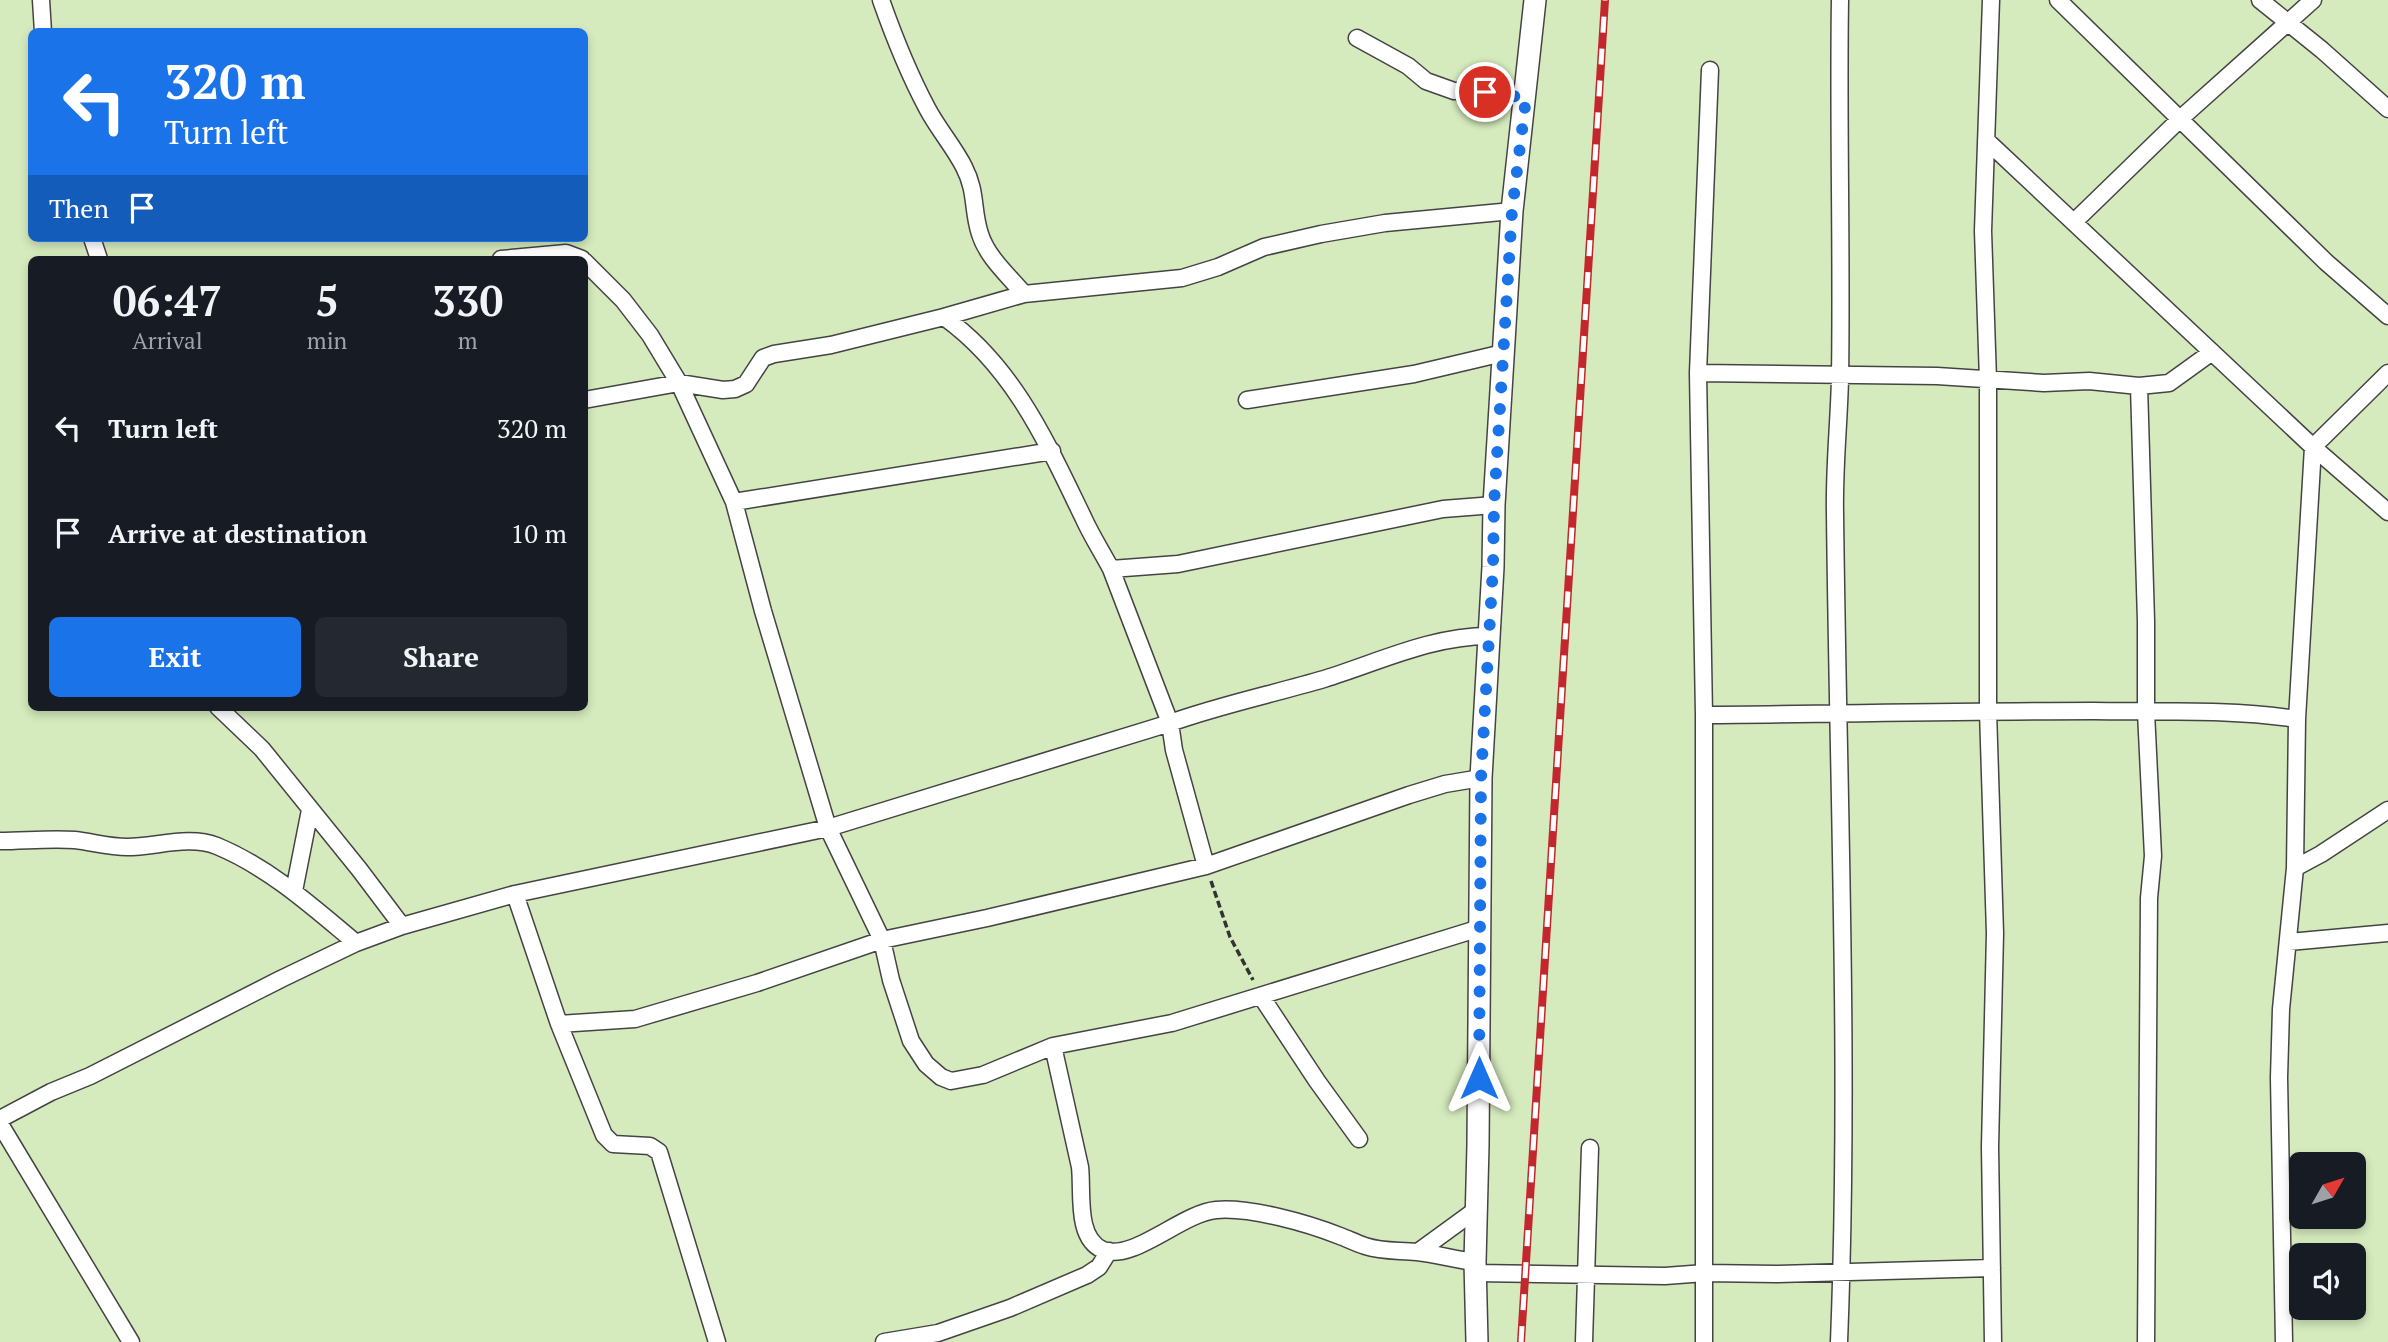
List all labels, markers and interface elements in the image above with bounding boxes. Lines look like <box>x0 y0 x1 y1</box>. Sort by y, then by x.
text: 320 m <box>164 48 306 113</box>
icon: left <box>49 56 140 147</box>
pin <box>1455 62 1515 122</box>
icon: arrive <box>1466 73 1504 111</box>
text: Turn left <box>164 111 288 153</box>
icon: arrive <box>123 189 161 227</box>
text: Then <box>49 191 109 225</box>
text: 06:47 <box>113 272 222 328</box>
text: 5 <box>315 272 339 328</box>
text: 330 <box>432 272 503 328</box>
text: Arrival <box>132 325 203 356</box>
text: min <box>307 325 347 356</box>
text: m <box>458 325 478 356</box>
icon: left <box>49 409 87 447</box>
text: Turn left <box>108 411 218 445</box>
text: 320 m <box>497 411 567 445</box>
icon: arrive <box>49 514 87 552</box>
text: Arrive at destination <box>108 516 367 550</box>
text: 10 m <box>511 516 567 550</box>
button: Exit <box>49 617 301 697</box>
button: Share <box>315 617 567 697</box>
position arrow <box>1442 1041 1516 1115</box>
north arrow <box>2289 1152 2366 1228</box>
map controls <box>2289 1152 2366 1320</box>
button: sound <box>2289 1243 2366 1320</box>

